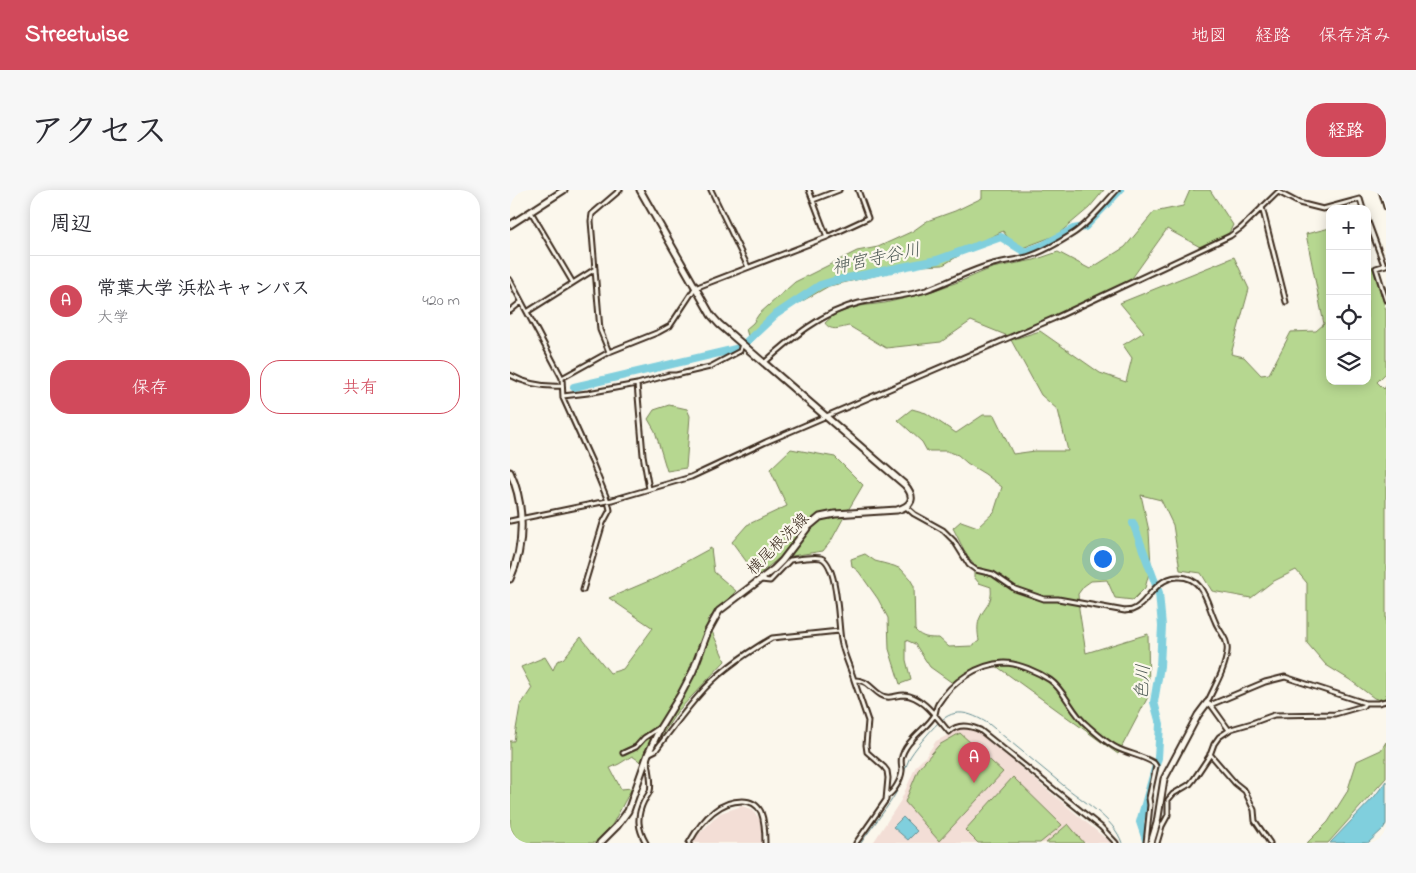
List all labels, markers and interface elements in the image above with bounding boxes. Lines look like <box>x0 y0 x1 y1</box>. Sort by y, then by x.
text: Streetwise <box>25 18 129 53</box>
text: 地図 <box>1191 24 1227 50</box>
text: 経路 <box>1255 24 1291 50</box>
text: 保存済み <box>1319 24 1391 50</box>
button: 経路 <box>1306 103 1386 157</box>
text: アクセス <box>30 108 168 159</box>
map controls <box>1326 205 1371 385</box>
button: + <box>1326 205 1371 250</box>
text: 周辺 <box>50 210 92 240</box>
water label: 神宮寺谷川 <box>830 238 923 282</box>
button: − <box>1326 250 1371 295</box>
text: 常葉大学 浜松キャンパス <box>97 276 310 303</box>
text: A <box>61 289 71 313</box>
text: 420 m <box>422 289 460 313</box>
button: locate <box>1326 295 1371 340</box>
text: 大学 <box>97 306 129 330</box>
button: layers <box>1326 340 1371 385</box>
button: 保存 <box>50 360 250 414</box>
button: 共有 <box>260 360 460 414</box>
street label: 横尾根洗線 <box>742 508 815 581</box>
your location <box>1090 546 1116 572</box>
water label: 色川 <box>1130 663 1158 701</box>
pin: A <box>958 742 990 783</box>

